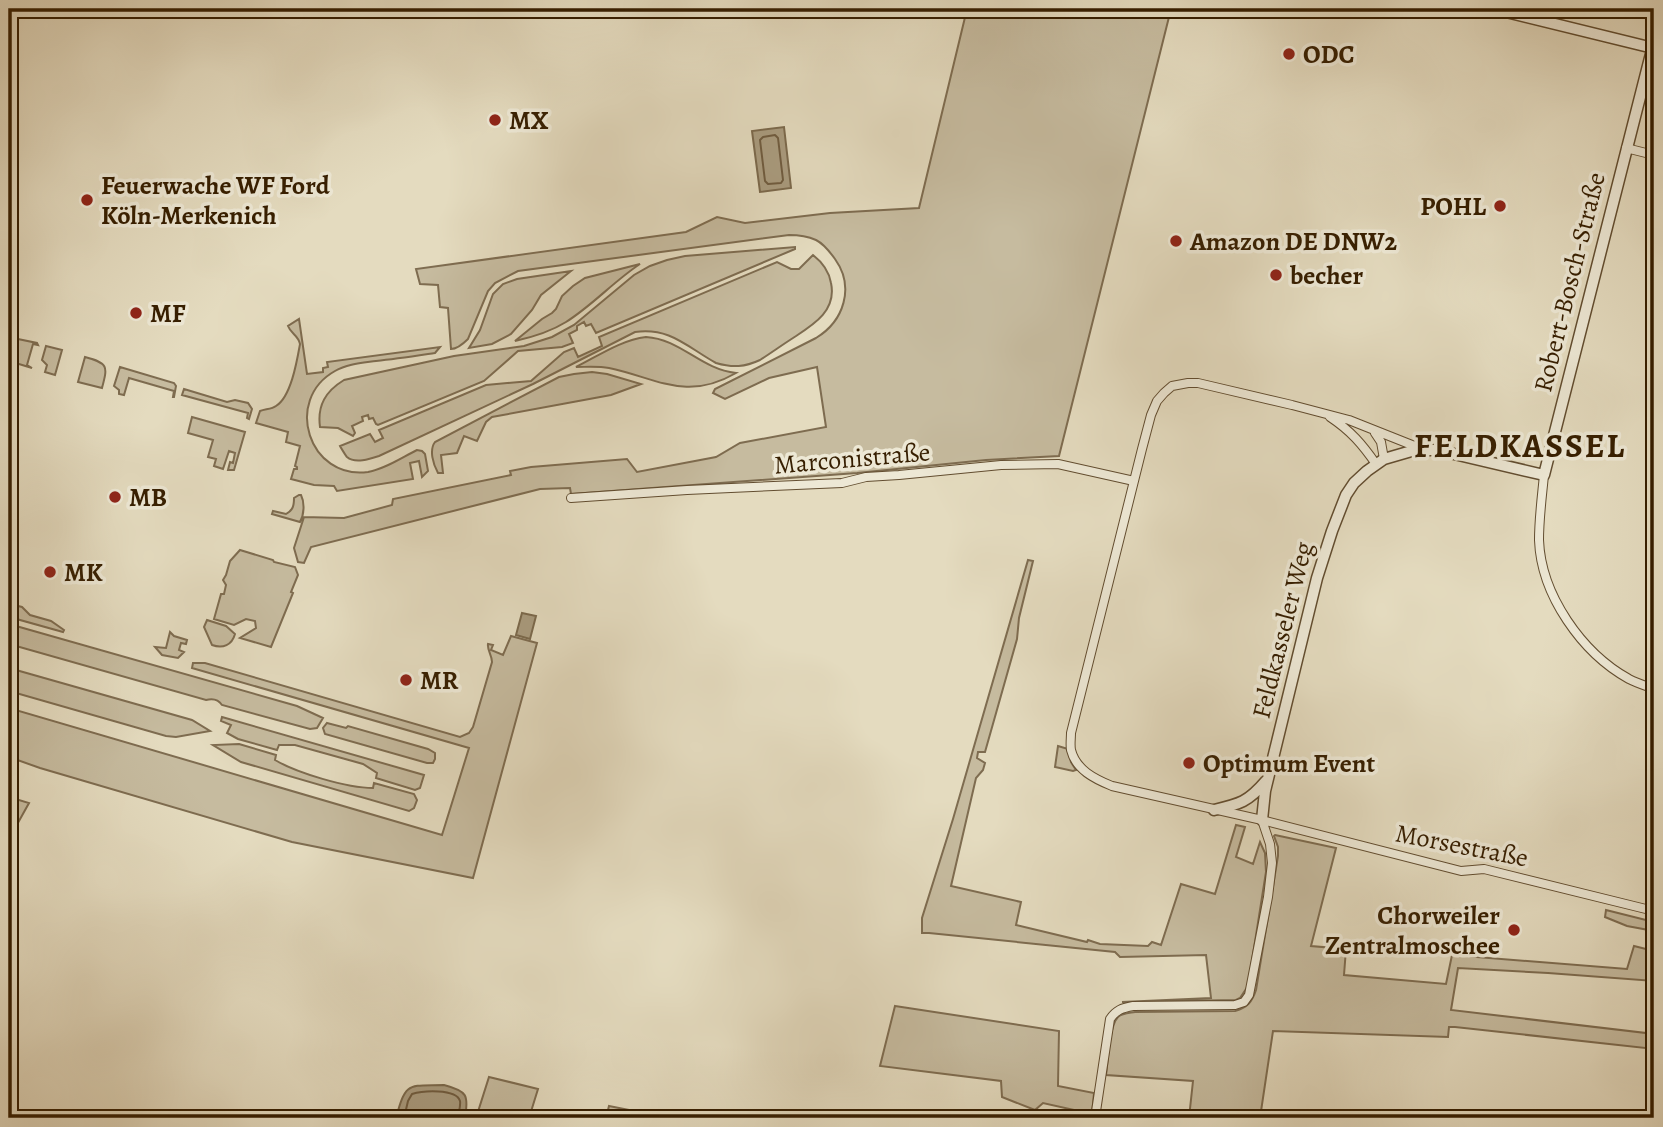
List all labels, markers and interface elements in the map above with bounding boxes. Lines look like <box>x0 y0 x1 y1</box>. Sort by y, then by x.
place label: ODC <box>1303 37 1355 72</box>
marker: ODC <box>1281 46 1297 62</box>
place label: MX <box>509 103 549 138</box>
marker: MX <box>487 112 503 128</box>
place label: Feuerwache WF Ford Köln-Merkenich <box>101 168 331 233</box>
street label: Robert-Bosch-Straße <box>1525 169 1614 396</box>
place label: POHL <box>1420 189 1486 224</box>
marker: Feuerwache WF Ford Köln-Merkenich <box>79 192 95 208</box>
marker: POHL <box>1492 198 1508 214</box>
place label: Amazon DE DNW2 <box>1189 224 1398 259</box>
marker: Amazon DE DNW2 <box>1168 233 1184 249</box>
place label: becher <box>1289 258 1364 293</box>
marker: becher <box>1268 267 1284 283</box>
place label: MF <box>150 296 186 331</box>
marker: MF <box>128 305 144 321</box>
district label: FELDKASSEL <box>1414 423 1626 468</box>
street label: Marconistraße <box>773 434 932 483</box>
place label: MB <box>129 480 167 515</box>
marker: MB <box>107 489 123 505</box>
street label: Feldkasseler Weg <box>1244 538 1321 722</box>
place label: MK <box>64 555 103 590</box>
marker: MK <box>42 564 58 580</box>
place label: MR <box>420 663 459 698</box>
marker: MR <box>398 672 414 688</box>
place label: Optimum Event <box>1203 746 1375 781</box>
marker: Optimum Event <box>1181 755 1197 771</box>
street label: Morsestraße <box>1393 815 1531 875</box>
place label: Chorweiler Zentralmoschee <box>1325 898 1500 963</box>
marker: Chorweiler Zentralmoschee <box>1506 922 1522 938</box>

